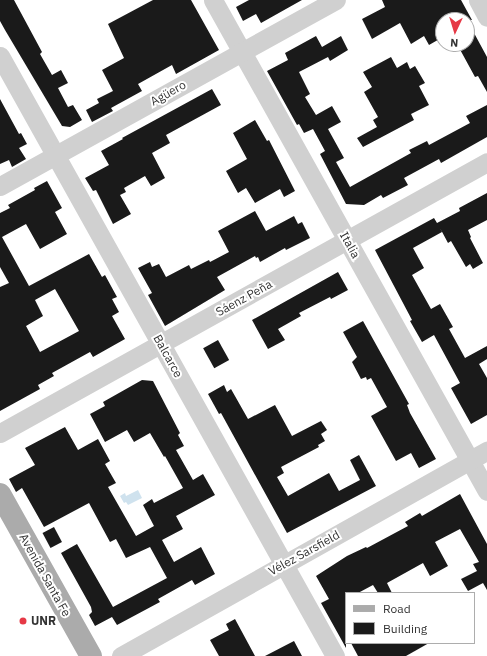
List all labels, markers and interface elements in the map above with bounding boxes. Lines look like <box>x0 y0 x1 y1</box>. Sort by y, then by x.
north arrow <box>435 12 475 52</box>
text: N <box>450 36 459 50</box>
street label: Agüero <box>148 77 188 109</box>
street label: Italia <box>337 229 363 261</box>
street label: Sáenz Peña <box>213 277 275 319</box>
street label: Balcarce <box>150 332 186 380</box>
street label: Vélez Sarsfield <box>266 528 342 578</box>
street label: Avenida Santa Fe <box>16 531 74 619</box>
legend <box>345 592 475 644</box>
text: Road <box>383 601 411 616</box>
place label: UNR <box>31 614 56 628</box>
marker: UNR <box>18 616 28 626</box>
text: Building <box>383 621 427 636</box>

